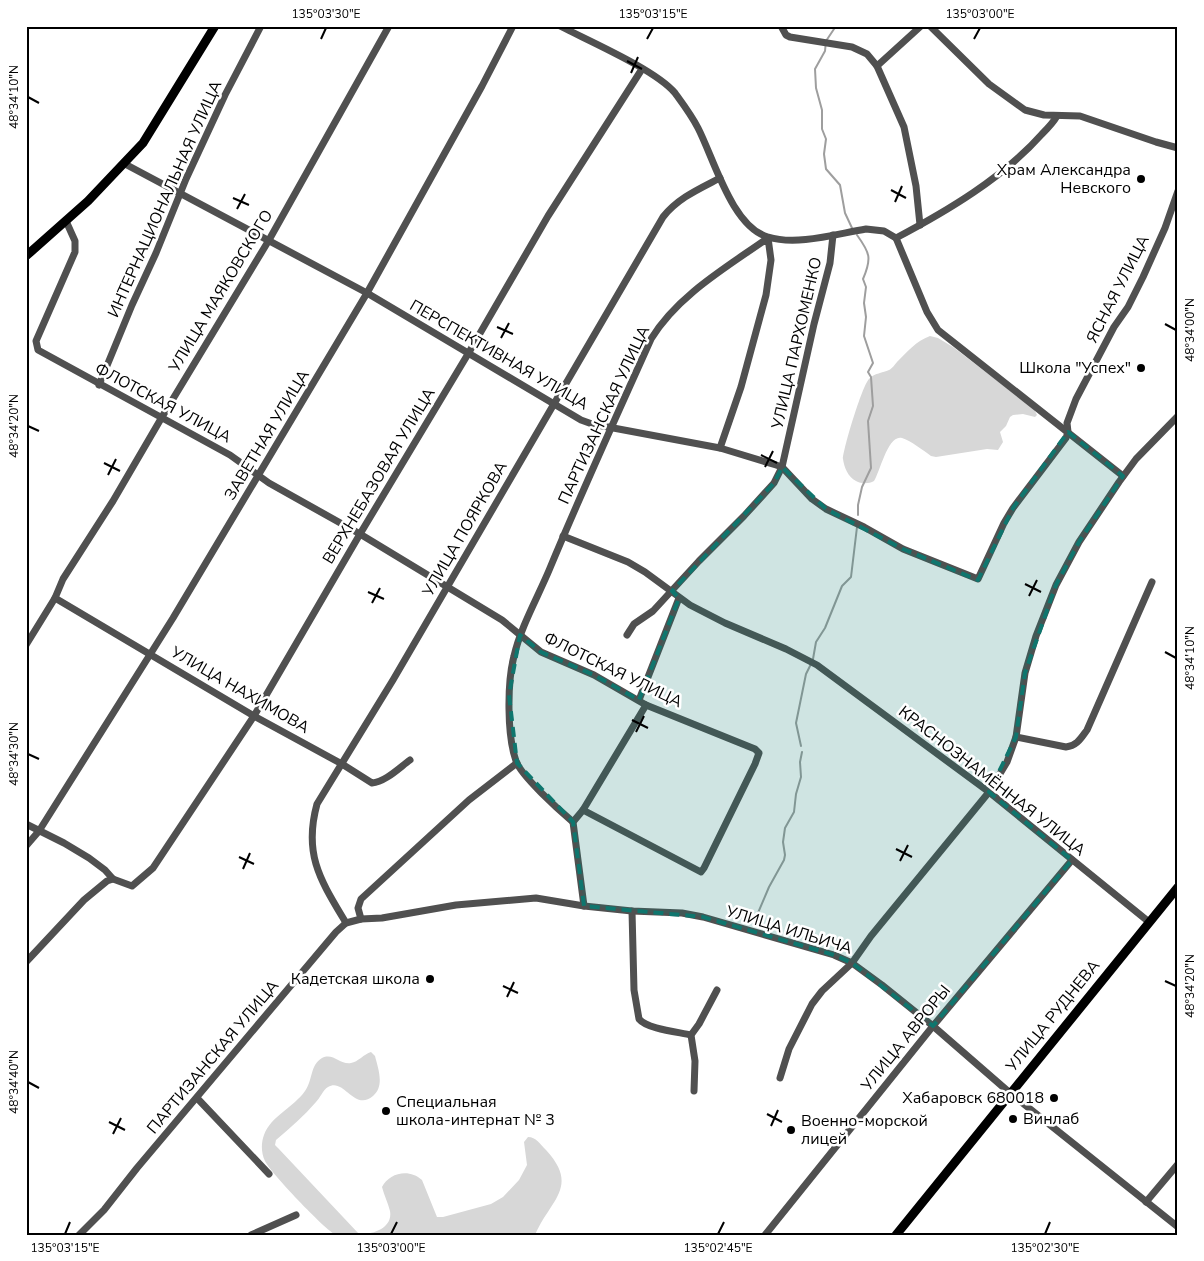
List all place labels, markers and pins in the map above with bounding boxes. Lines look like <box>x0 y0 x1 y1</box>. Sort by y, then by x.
place label: Храм Александра Невского <box>997 159 1131 199</box>
marker: Храм Александра Невского <box>1135 173 1147 185</box>
place label: Школа "Успех" <box>1019 357 1131 379</box>
marker: Школа "Успех" <box>1135 362 1147 374</box>
place label: Кадетская школа <box>291 968 420 990</box>
marker: Кадетская школа <box>424 973 436 985</box>
place label: Хабаровск 680018 <box>902 1087 1044 1109</box>
place label: Специальная школа-интернат № 3 <box>396 1091 555 1131</box>
marker: Хабаровск 680018 <box>1048 1092 1060 1104</box>
marker: Специальная школа-интернат № 3 <box>380 1105 392 1117</box>
place label: Винлаб <box>1023 1108 1079 1130</box>
place label: Военно-морской лицей <box>801 1110 928 1150</box>
marker: Винлаб <box>1007 1113 1019 1125</box>
marker: Военно-морской лицей <box>785 1124 797 1136</box>

